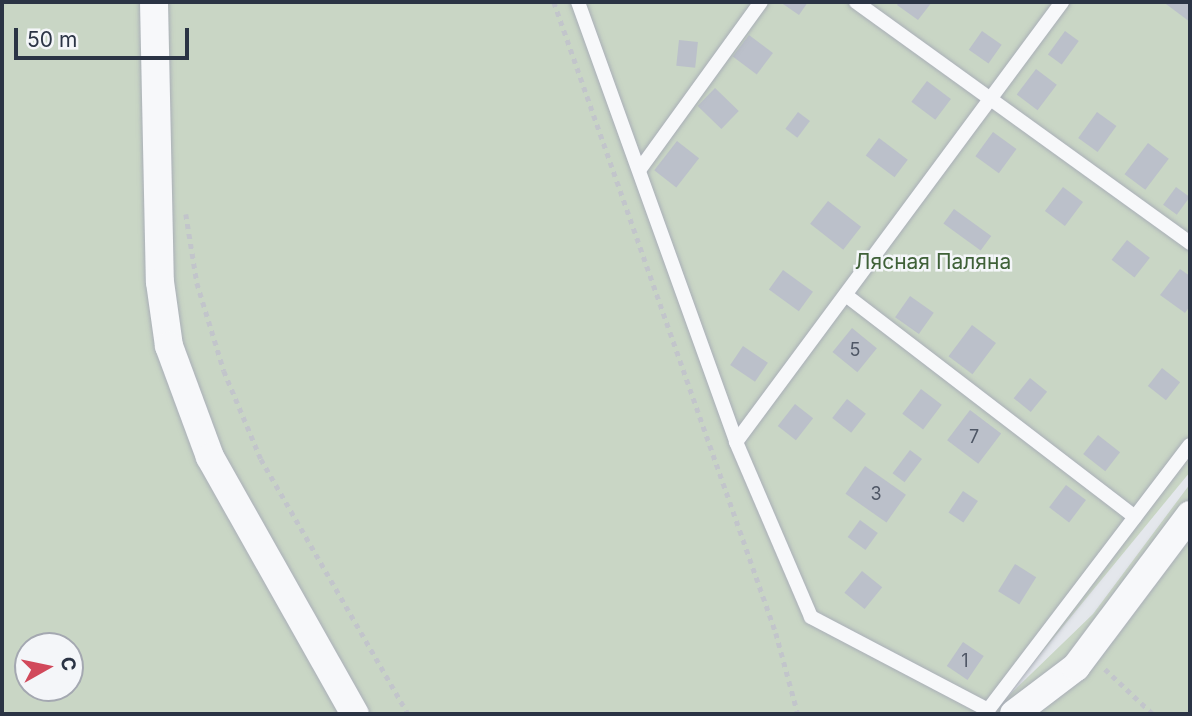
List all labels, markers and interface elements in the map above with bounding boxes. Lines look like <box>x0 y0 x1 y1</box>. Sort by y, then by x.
scale bar <box>18 14 192 58</box>
text: 50 m <box>27 27 77 52</box>
park label: Лясная Паляна <box>855 249 1011 275</box>
house number: 5 <box>850 339 860 361</box>
house number: 7 <box>969 426 979 448</box>
house number: 3 <box>870 483 882 505</box>
north arrow <box>14 632 84 702</box>
house number: 1 <box>961 650 969 672</box>
text: С <box>56 655 81 673</box>

